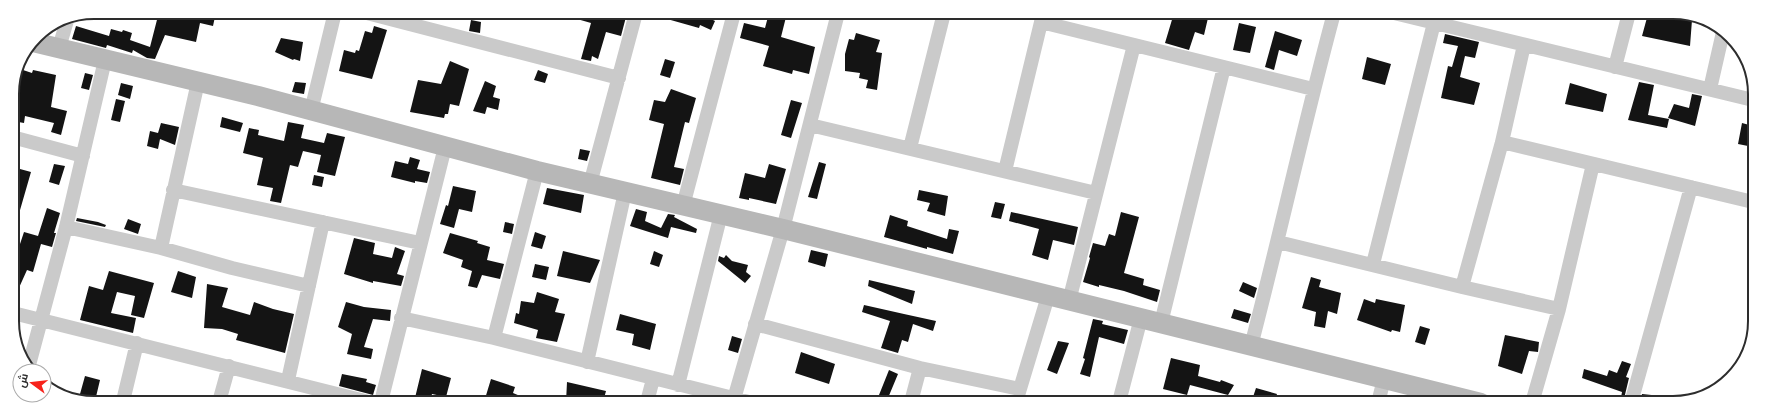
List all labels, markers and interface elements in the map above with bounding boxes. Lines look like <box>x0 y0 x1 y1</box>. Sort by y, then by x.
north arrow <box>12 363 52 403</box>
text: ش <box>14 372 32 389</box>

